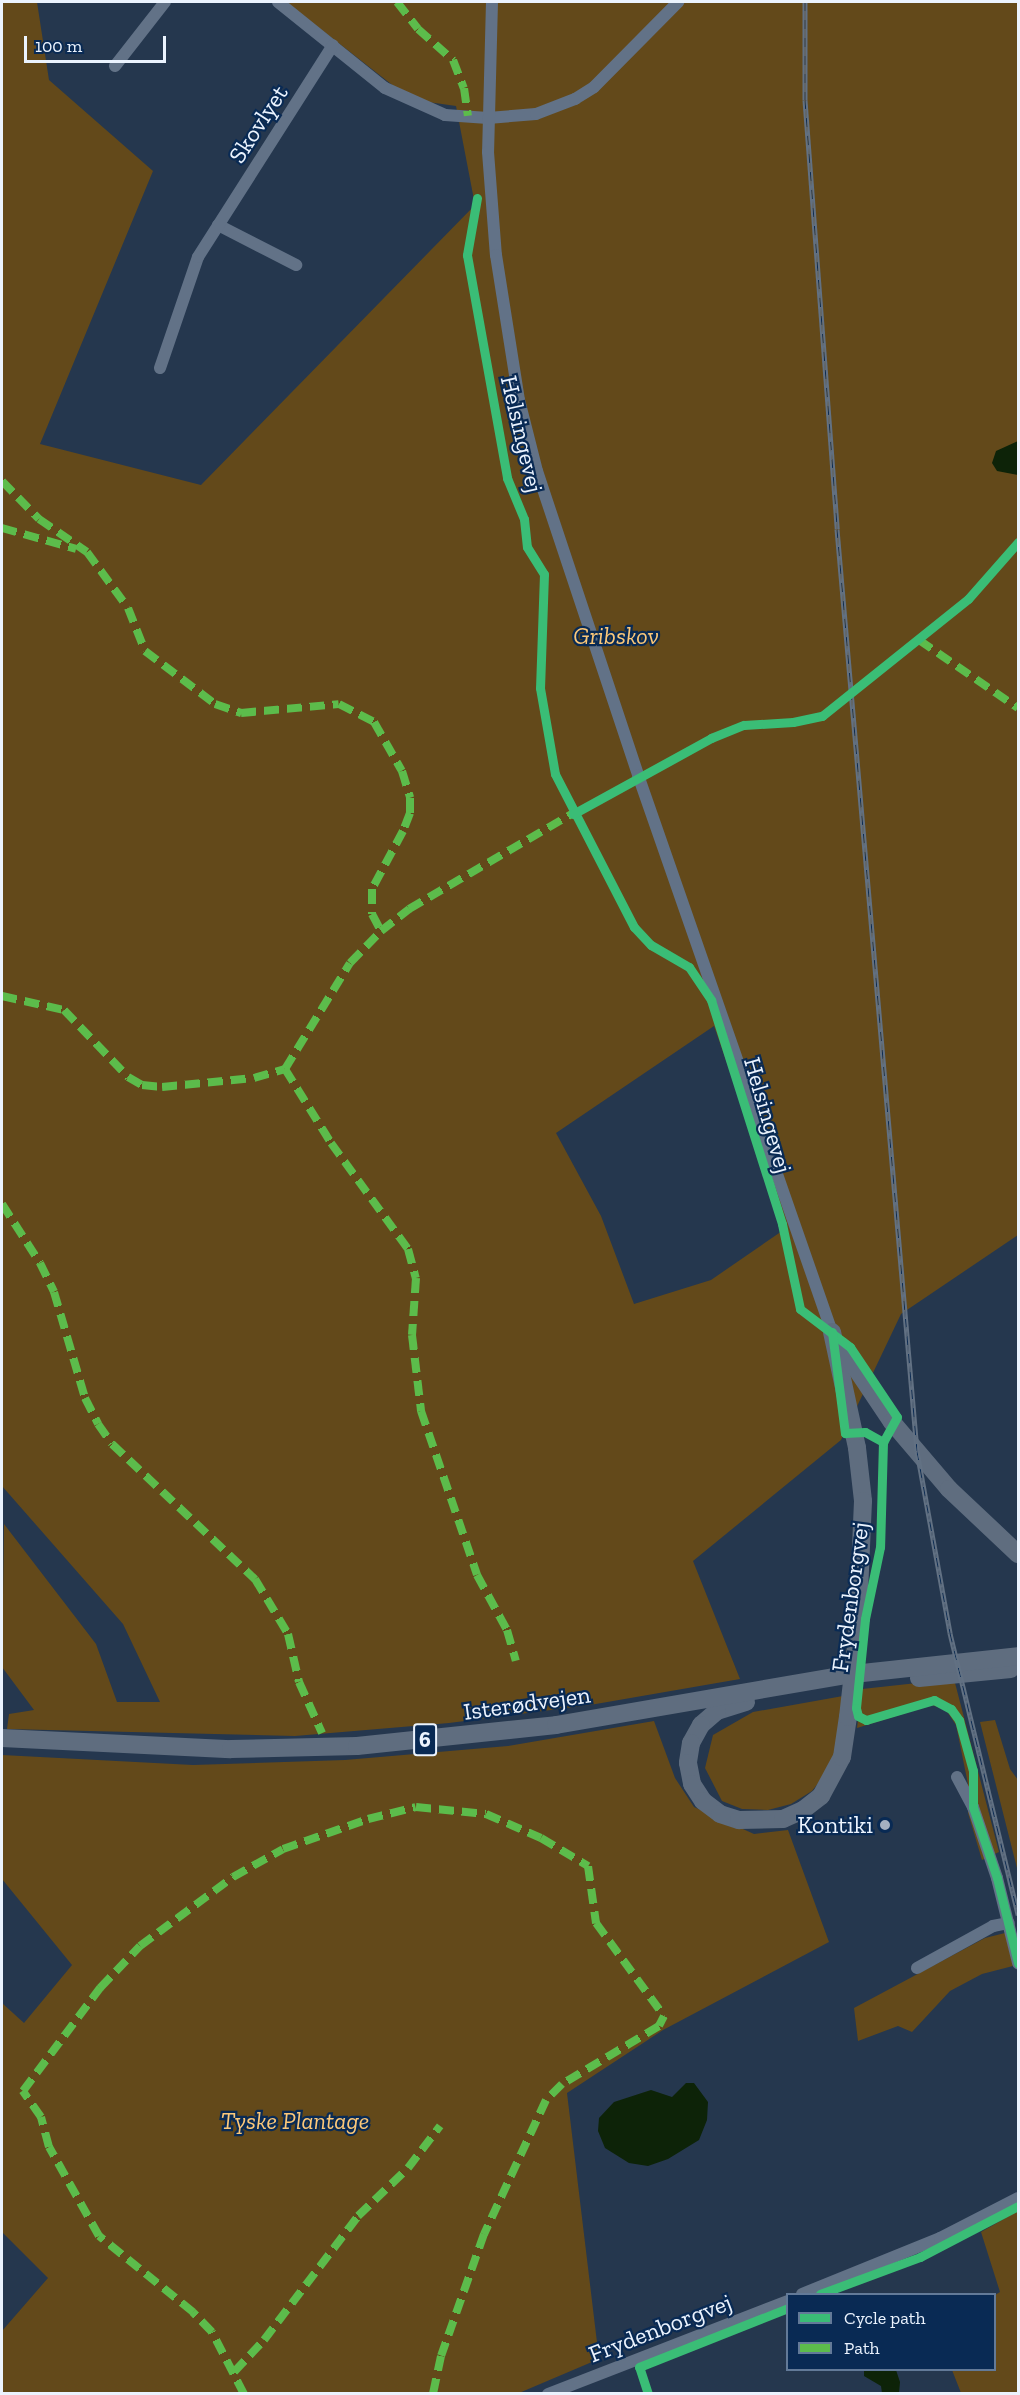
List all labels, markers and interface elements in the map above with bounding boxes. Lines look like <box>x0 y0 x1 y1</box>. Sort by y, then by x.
scale bar <box>27 24 170 62</box>
text: 100 m <box>35 35 82 57</box>
street label: Skovlyet <box>222 80 294 168</box>
street label: Helsingevej <box>495 373 549 495</box>
park label: Gribskov <box>573 622 659 650</box>
street label: Helsingevej <box>738 1054 798 1176</box>
street label: Frydenborgvej <box>825 1520 875 1674</box>
street label: Isterødvejen <box>462 1680 592 1726</box>
road number: 6 <box>413 1721 437 1759</box>
place label: Kontiki <box>797 1811 873 1839</box>
marker: Kontiki <box>878 1818 892 1832</box>
park label: Tyske Plantage <box>221 2107 369 2135</box>
street label: Frydenborgvej <box>584 2287 736 2369</box>
legend <box>786 2293 996 2371</box>
text: Cycle path <box>844 2307 926 2329</box>
text: Path <box>844 2337 880 2359</box>

